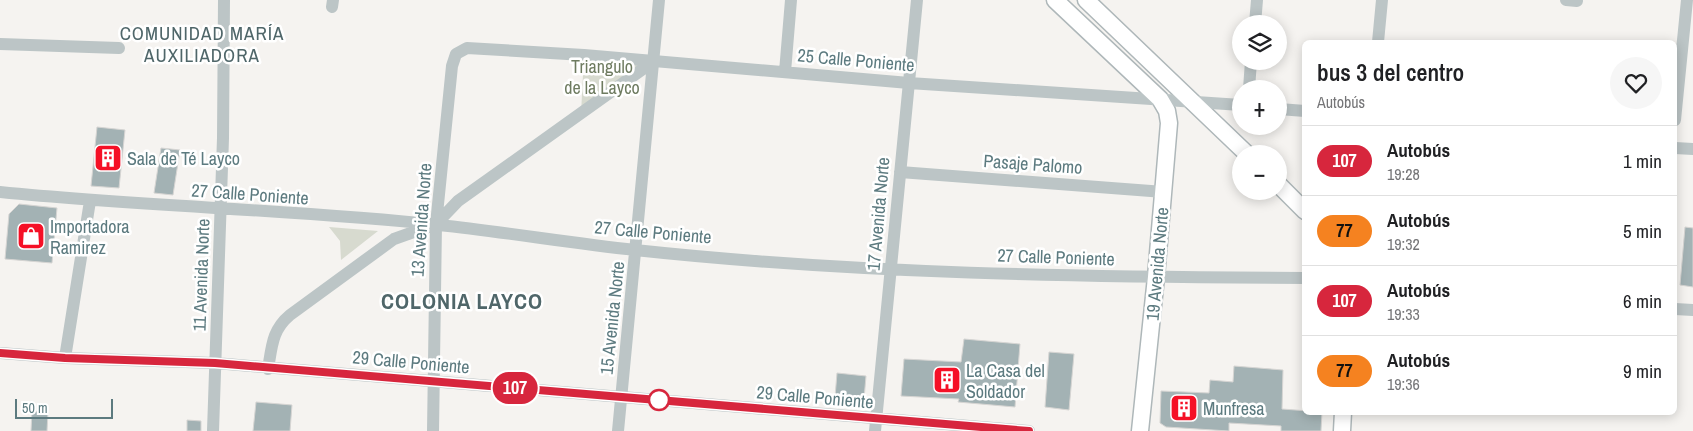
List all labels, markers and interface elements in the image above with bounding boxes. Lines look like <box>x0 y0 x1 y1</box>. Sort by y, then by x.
map controls <box>1232 15 1287 200</box>
button: layers <box>1232 15 1287 70</box>
district label: COMUNIDAD MARÍA AUXILIADORA <box>120 20 284 68</box>
street label: 25 Calle Poniente <box>796 42 916 78</box>
park label: Triangulo de la Layco <box>564 54 640 100</box>
text: bus 3 del centro <box>1317 56 1464 88</box>
button: heart <box>1610 57 1662 109</box>
button: + <box>1232 80 1287 135</box>
text: Autobús <box>1317 91 1365 113</box>
text: Autobús <box>1387 137 1450 163</box>
building icon: Sala de Té Layco <box>93 143 123 173</box>
button: − <box>1232 145 1287 200</box>
place label: Sala de Té Layco <box>127 146 240 171</box>
street label: Pasaje Palomo <box>983 148 1083 180</box>
text: 107 <box>1332 148 1357 173</box>
text: 1 min <box>1623 148 1662 174</box>
street label: 17 Avenida Norte <box>861 156 895 272</box>
street label: 13 Avenida Norte <box>405 162 437 278</box>
text: 19:28 <box>1387 163 1420 185</box>
street label: 27 Calle Poniente <box>191 177 309 211</box>
street label: 19 Avenida Norte <box>1140 206 1174 322</box>
text: Autobús <box>1387 207 1450 233</box>
place label: Importadora Ramirez <box>50 214 130 260</box>
street label: 27 Calle Poniente <box>593 214 713 250</box>
street label: 11 Avenida Norte <box>187 218 215 332</box>
text: 77 <box>1336 218 1353 243</box>
text: 5 min <box>1623 218 1662 244</box>
shop icon: Importadora Ramirez <box>16 221 46 251</box>
text: 19:32 <box>1387 233 1420 255</box>
street label: 27 Calle Poniente <box>997 242 1115 272</box>
street label: 15 Avenida Norte <box>594 260 630 376</box>
text: Autobús <box>1387 277 1450 303</box>
district label: COLONIA LAYCO <box>381 286 543 316</box>
text: 107 <box>1332 288 1357 313</box>
text: 6 min <box>1623 288 1662 314</box>
text: 19:33 <box>1387 303 1420 325</box>
street label: 29 Calle Poniente <box>351 344 471 380</box>
text: Autobús <box>1387 347 1450 373</box>
place label: La Casa del Soldador <box>966 358 1045 404</box>
text: 77 <box>1336 358 1353 383</box>
text: 9 min <box>1623 358 1662 384</box>
building icon: La Casa del Soldador <box>932 365 962 395</box>
line badge: 107 <box>486 372 544 404</box>
text: 19:36 <box>1387 373 1420 395</box>
text: 107 <box>503 375 527 400</box>
street label: 29 Calle Poniente <box>755 379 875 415</box>
unlabelled marker <box>648 389 670 411</box>
building icon: Munfresa <box>1169 393 1199 423</box>
scale bar <box>15 396 112 419</box>
place label: Munfresa <box>1203 396 1265 421</box>
text: 50 m <box>22 399 48 417</box>

